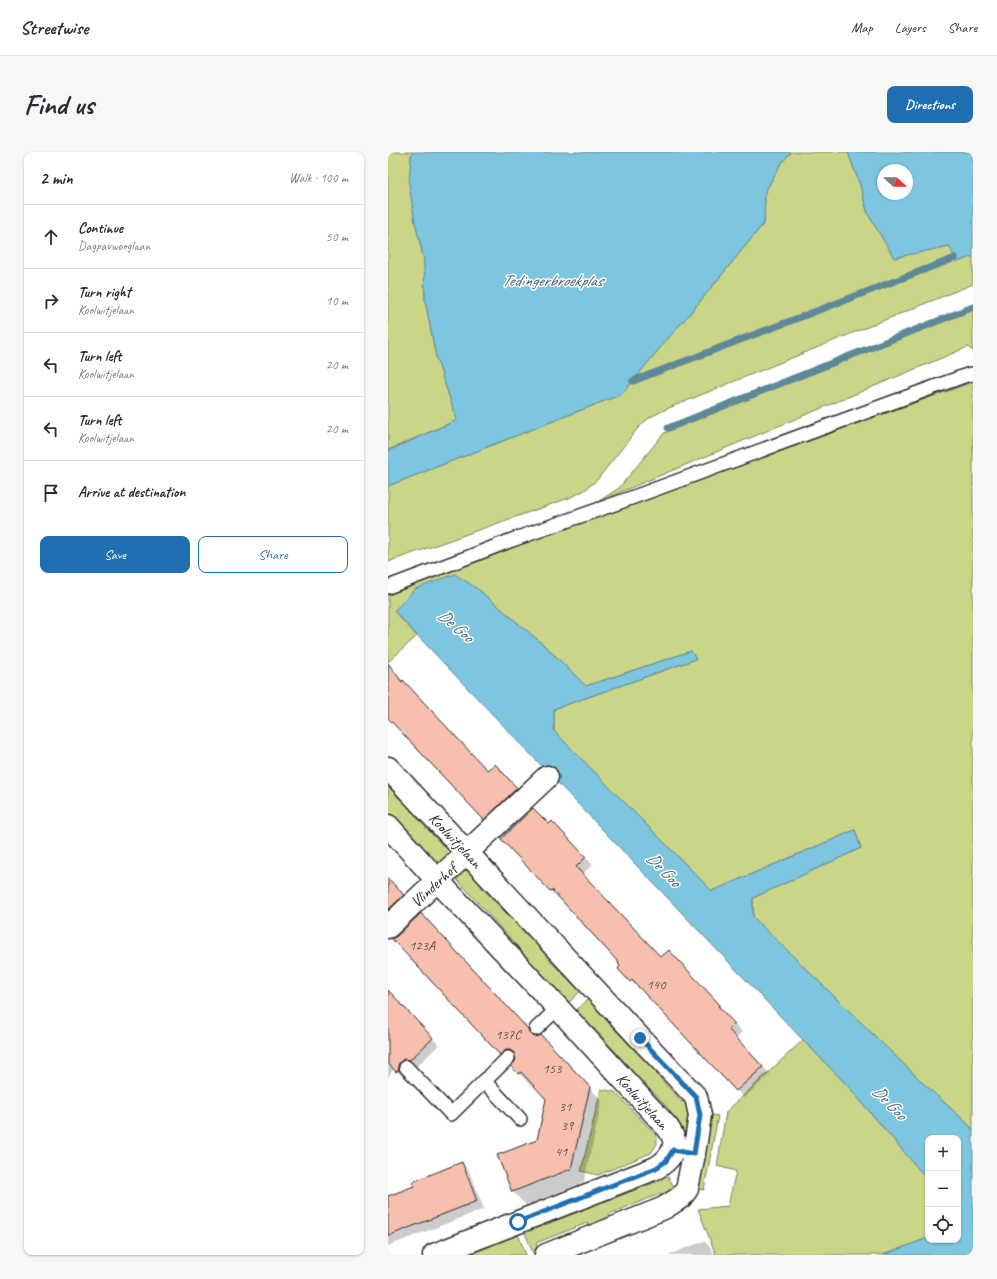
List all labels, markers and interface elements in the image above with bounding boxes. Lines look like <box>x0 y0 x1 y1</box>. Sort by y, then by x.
text: Streetwise <box>20 16 88 40</box>
text: Map <box>851 19 873 36</box>
text: Layers <box>895 19 926 36</box>
text: Share <box>948 19 977 36</box>
button: Directions <box>887 86 973 123</box>
text: Find us <box>24 87 94 122</box>
north arrow <box>877 164 913 200</box>
text: 2 min <box>40 168 73 189</box>
text: Walk · 100 m <box>289 170 348 186</box>
text: Continue <box>78 219 123 238</box>
icon: ahead <box>40 226 62 248</box>
text: 50 m <box>326 229 348 245</box>
text: Dagpauwooglaan <box>78 238 150 254</box>
water label: Tedingerbroekplas <box>502 270 605 291</box>
text: Turn right <box>78 283 131 302</box>
icon: right <box>40 290 62 312</box>
text: 10 m <box>326 293 348 309</box>
text: Koolwitjelaan <box>78 302 134 318</box>
text: Turn left <box>78 347 121 366</box>
icon: left <box>40 354 62 376</box>
text: 20 m <box>326 357 348 373</box>
text: Koolwitjelaan <box>78 366 134 382</box>
text: Turn left <box>78 411 121 430</box>
icon: left <box>40 418 62 440</box>
text: 20 m <box>326 421 348 437</box>
text: Koolwitjelaan <box>78 430 134 446</box>
icon: arrive <box>40 482 62 504</box>
text: Arrive at destination <box>78 483 185 502</box>
button: Save <box>40 536 190 573</box>
button: Share <box>198 536 348 573</box>
water label: De Goo <box>434 604 479 648</box>
street label: Koolwitjelaan <box>424 809 487 873</box>
water label: De Goo <box>642 848 687 893</box>
street label: Vlinderhof <box>407 857 464 912</box>
house number: 123A <box>409 937 436 954</box>
house number: 140 <box>647 976 667 993</box>
house number: 137C <box>495 1026 522 1043</box>
route end <box>631 1029 649 1047</box>
house number: 153 <box>543 1060 563 1077</box>
street label: Koolwitjelaan <box>612 1069 673 1135</box>
water label: De Goo <box>868 1081 913 1126</box>
house number: 31 <box>559 1098 572 1115</box>
house number: 39 <box>561 1117 575 1134</box>
map controls <box>925 1135 961 1243</box>
button: + <box>925 1135 961 1171</box>
house number: 41 <box>555 1143 568 1160</box>
button: − <box>925 1171 961 1207</box>
button: locate <box>925 1207 961 1243</box>
route start <box>509 1213 527 1231</box>

